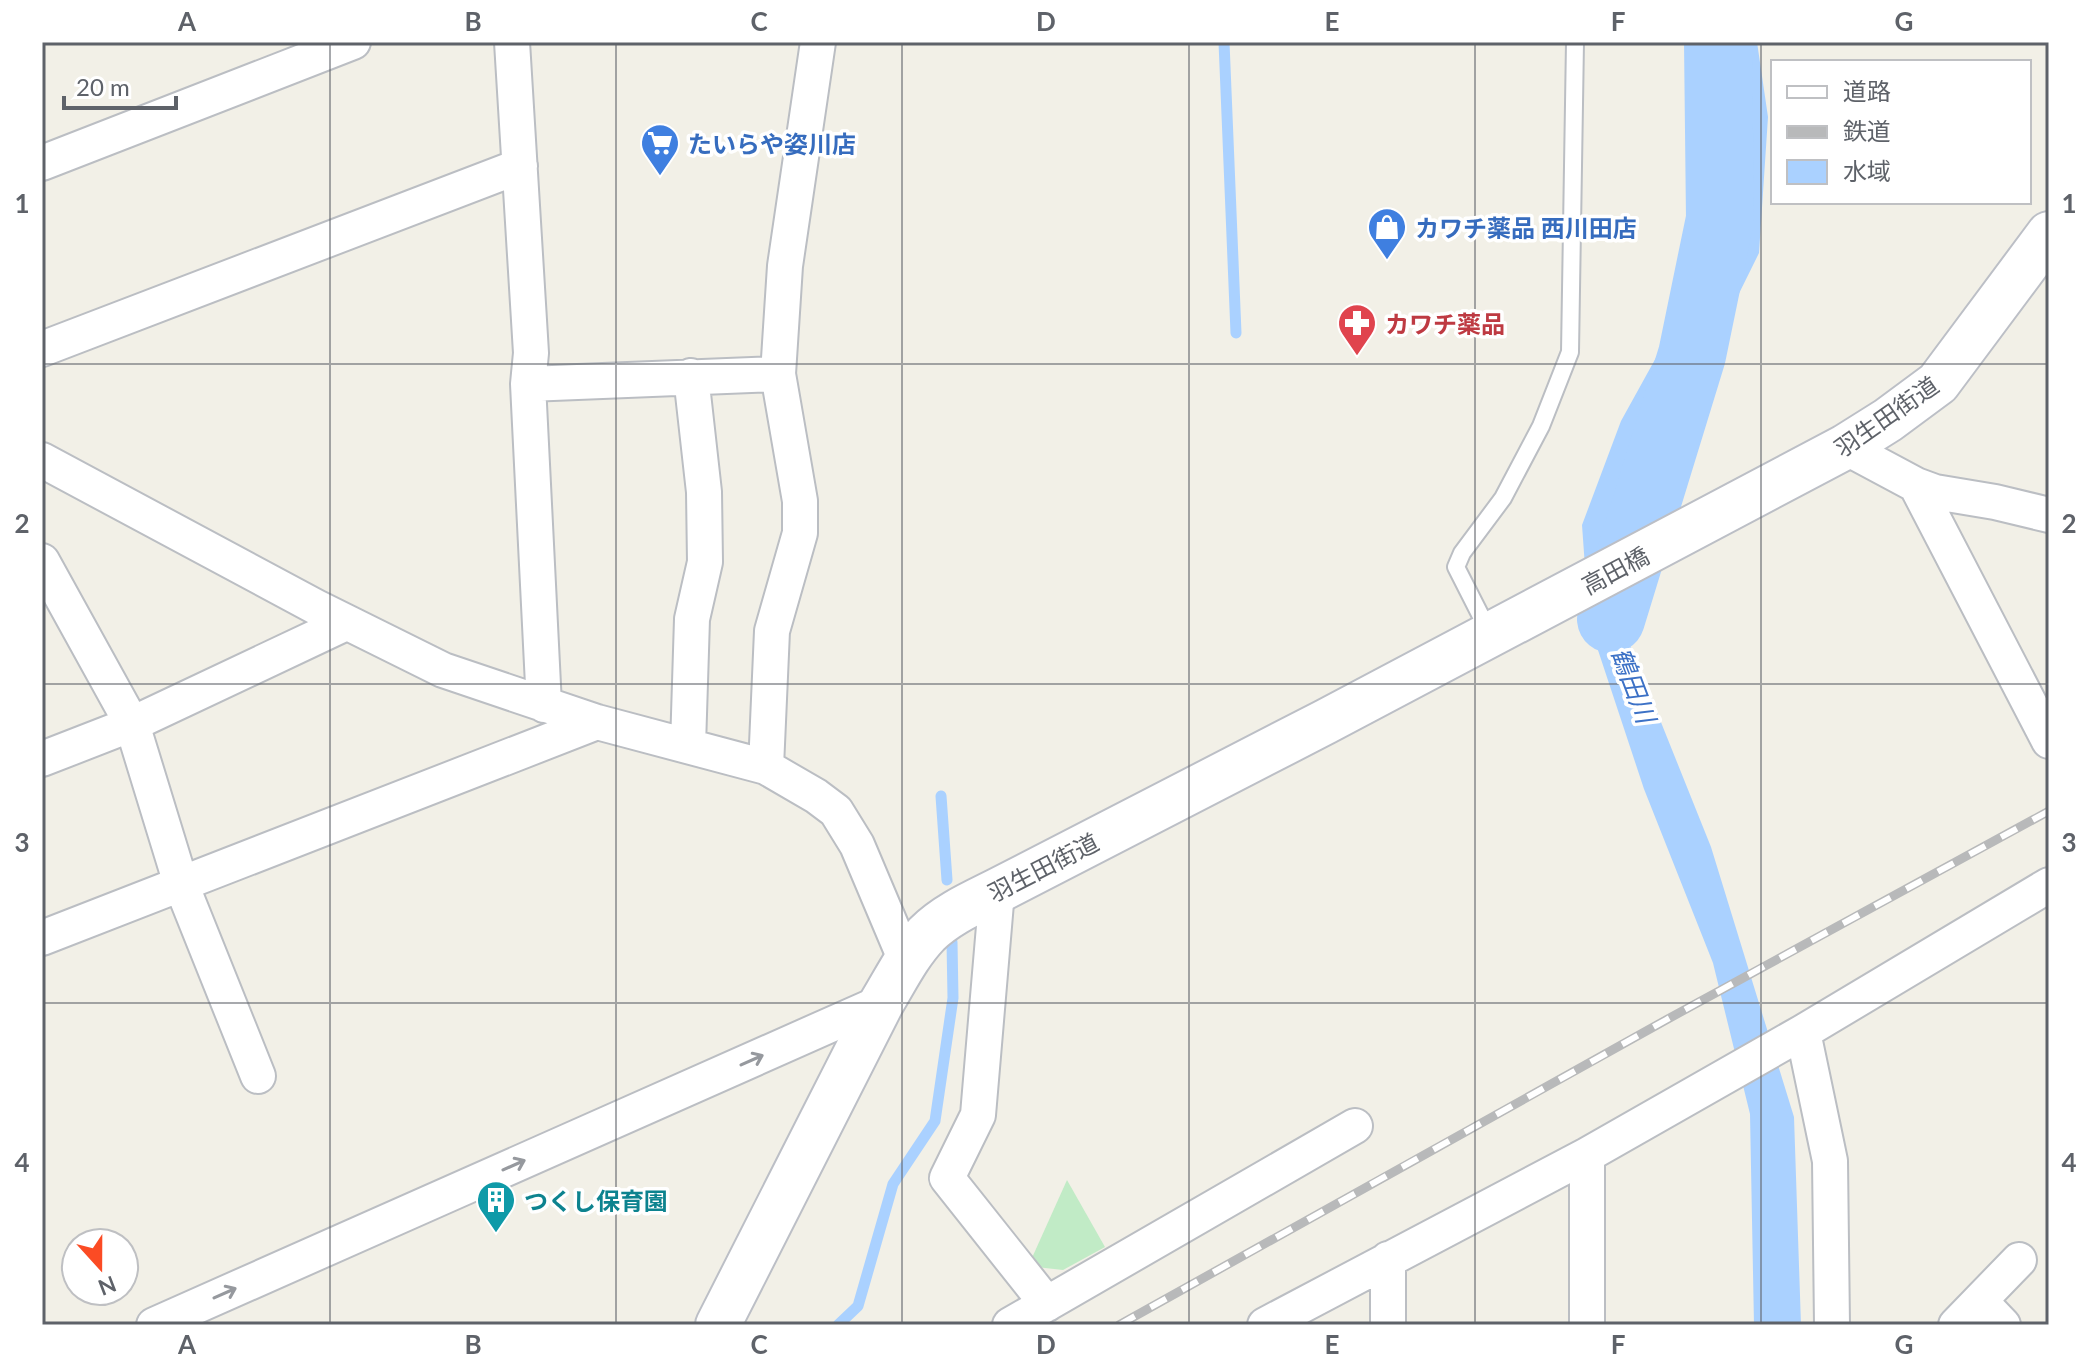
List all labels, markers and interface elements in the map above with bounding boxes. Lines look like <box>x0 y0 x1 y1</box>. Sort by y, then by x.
text: A <box>177 5 197 37</box>
text: B <box>464 5 482 37</box>
text: C <box>750 5 768 37</box>
text: D <box>1036 5 1056 37</box>
text: E <box>1325 5 1339 37</box>
text: F <box>1611 5 1625 37</box>
text: G <box>1895 5 1913 37</box>
scale bar <box>64 60 176 110</box>
legend <box>1771 60 2031 204</box>
text: 20 m <box>76 72 130 101</box>
text: 道路 <box>1843 76 1891 105</box>
text: 鉄道 <box>1843 116 1891 145</box>
supermarket icon: たいらや姿川店 <box>639 122 681 177</box>
place label: たいらや姿川店 <box>688 129 856 158</box>
text: 水域 <box>1843 156 1891 185</box>
text: 1 <box>14 187 30 219</box>
text: 1 <box>2061 187 2077 219</box>
shop icon: カワチ薬品 西川田店 <box>1366 206 1408 261</box>
place label: カワチ薬品 西川田店 <box>1415 213 1637 242</box>
pharmacy icon: カワチ薬品 <box>1336 302 1378 357</box>
place label: カワチ薬品 <box>1385 309 1505 338</box>
street label: 羽生田街道 <box>1829 370 1943 462</box>
text: 2 <box>14 507 30 539</box>
text: 2 <box>2061 507 2077 539</box>
street label: 高田橋 <box>1576 540 1654 600</box>
water label: 鶴田川 <box>1605 643 1664 730</box>
text: 3 <box>14 826 30 858</box>
text: 3 <box>2061 826 2077 858</box>
street label: 羽生田街道 <box>983 827 1103 907</box>
one-way arrow <box>739 1052 763 1067</box>
text: 4 <box>14 1146 30 1178</box>
text: 4 <box>2061 1146 2077 1178</box>
one-way arrow <box>501 1157 526 1172</box>
building icon: つくし保育園 <box>475 1179 517 1234</box>
place label: つくし保育園 <box>524 1186 668 1215</box>
north arrow <box>60 1227 140 1307</box>
text: N <box>95 1270 120 1302</box>
one-way arrow <box>212 1285 237 1300</box>
text: A <box>177 1328 197 1360</box>
text: B <box>464 1328 482 1360</box>
text: C <box>750 1328 768 1360</box>
text: D <box>1036 1328 1056 1360</box>
text: E <box>1325 1328 1339 1360</box>
text: F <box>1611 1328 1625 1360</box>
text: G <box>1895 1328 1913 1360</box>

